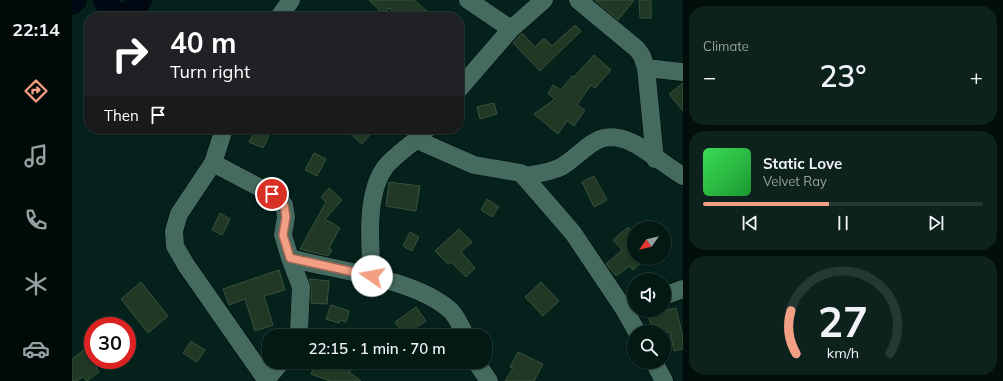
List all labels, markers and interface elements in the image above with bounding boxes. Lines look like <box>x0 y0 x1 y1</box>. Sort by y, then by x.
text: 22:14 <box>12 18 60 41</box>
text: 40 m <box>170 25 236 60</box>
icon: right <box>104 28 156 80</box>
text: Climate <box>703 38 749 54</box>
text: 23° <box>819 57 867 95</box>
text: Turn right <box>170 60 250 83</box>
text: − <box>703 63 716 91</box>
text: + <box>970 63 983 91</box>
icon: directions <box>22 77 50 105</box>
icon: arrive <box>147 104 169 126</box>
text: Then <box>104 106 139 125</box>
icon: music <box>22 142 50 170</box>
text: Static Love <box>763 154 842 173</box>
text: Velvet Ray <box>763 173 827 189</box>
pin <box>255 177 289 211</box>
icon: arrive <box>261 183 283 205</box>
icon: phone <box>22 206 50 234</box>
icon: previous <box>739 212 761 234</box>
icon: pause <box>832 212 854 234</box>
icon: next <box>925 212 947 234</box>
north arrow <box>627 221 671 265</box>
map controls <box>627 221 671 369</box>
position arrow <box>351 255 393 297</box>
icon: climate <box>22 270 50 298</box>
button: sound <box>627 273 671 317</box>
text: 27 <box>818 294 868 346</box>
speed limit sign: 30 <box>84 317 136 369</box>
button: search <box>627 325 671 369</box>
icon: car <box>22 335 50 363</box>
text: 22:15 · 1 min · 70 m <box>308 339 446 358</box>
text: km/h <box>827 343 859 361</box>

